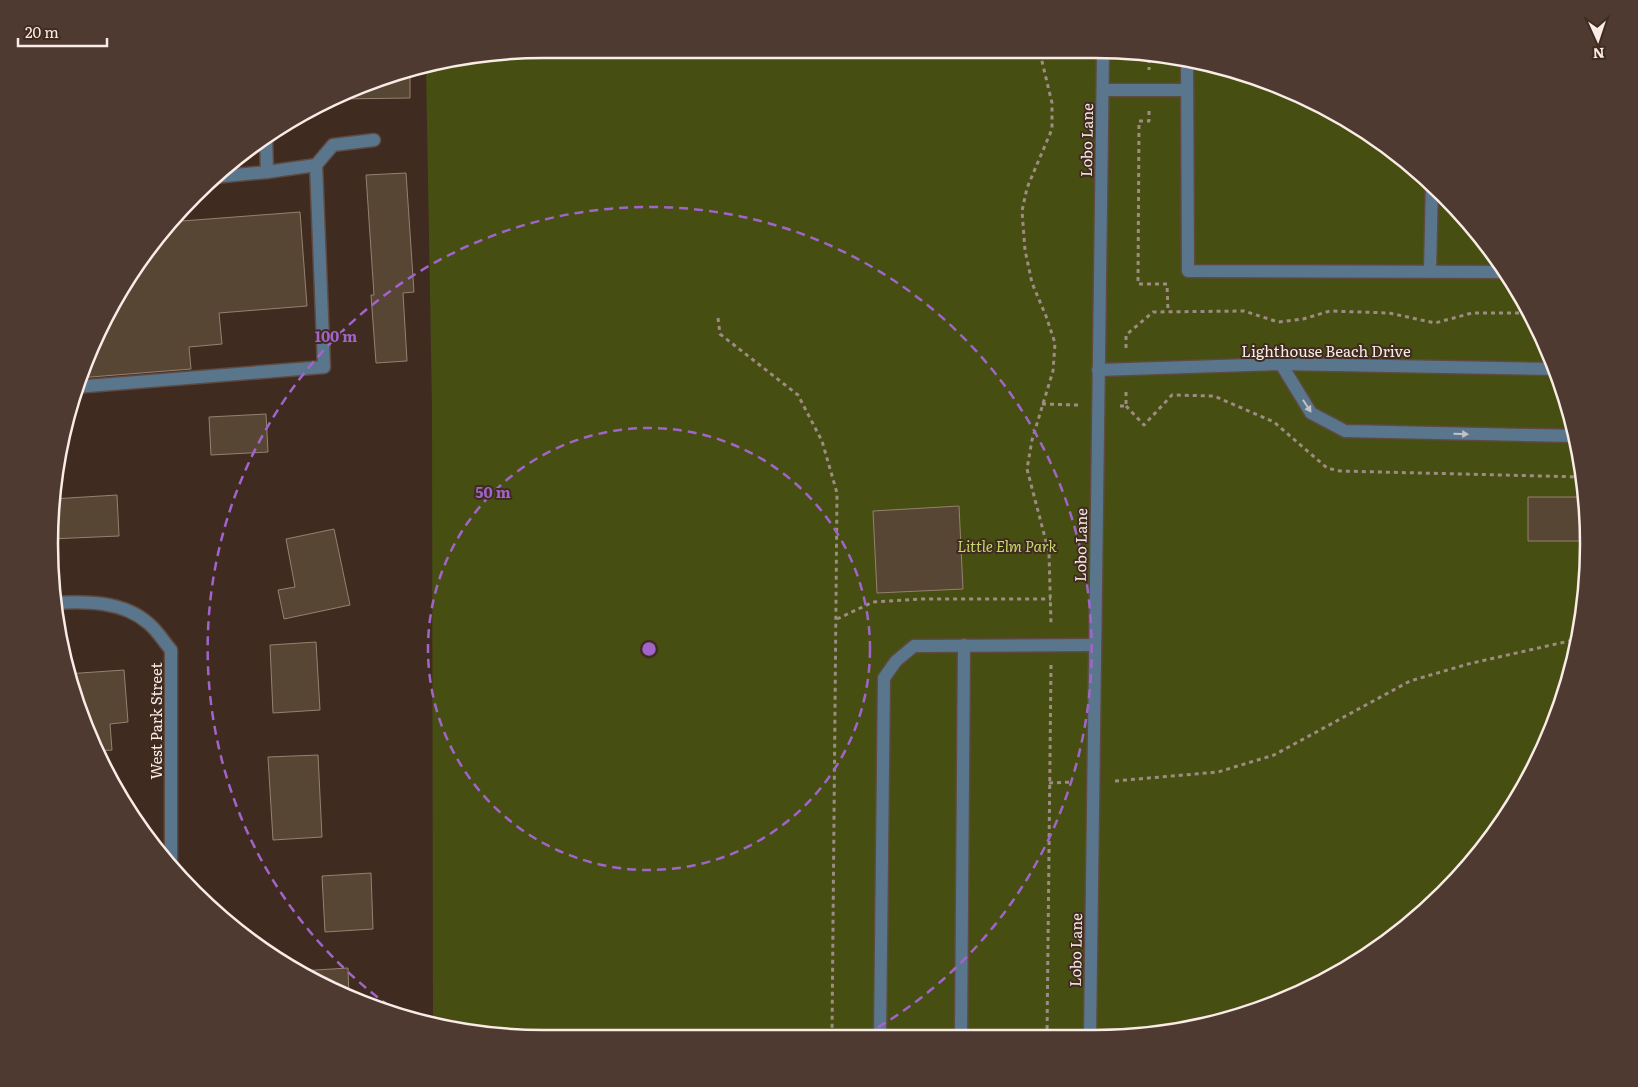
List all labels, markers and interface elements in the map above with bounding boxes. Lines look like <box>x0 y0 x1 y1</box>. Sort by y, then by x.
scale bar <box>18 15 106 47</box>
north arrow <box>1573 15 1623 65</box>
text: 20 m <box>25 20 59 43</box>
text: N <box>1592 44 1605 64</box>
street label: Lobo Lane <box>1074 103 1098 177</box>
text: 100 m <box>315 324 357 347</box>
street label: Lighthouse Beach Drive <box>1241 339 1411 362</box>
one-way arrow <box>1302 399 1312 413</box>
one-way arrow <box>1453 430 1469 438</box>
text: 50 m <box>475 480 511 503</box>
street label: Lobo Lane <box>1068 508 1092 582</box>
park label: Little Elm Park <box>957 534 1057 557</box>
centre of rings <box>640 640 658 658</box>
street label: West Park Street <box>144 662 167 780</box>
street label: Lobo Lane <box>1063 913 1087 987</box>

